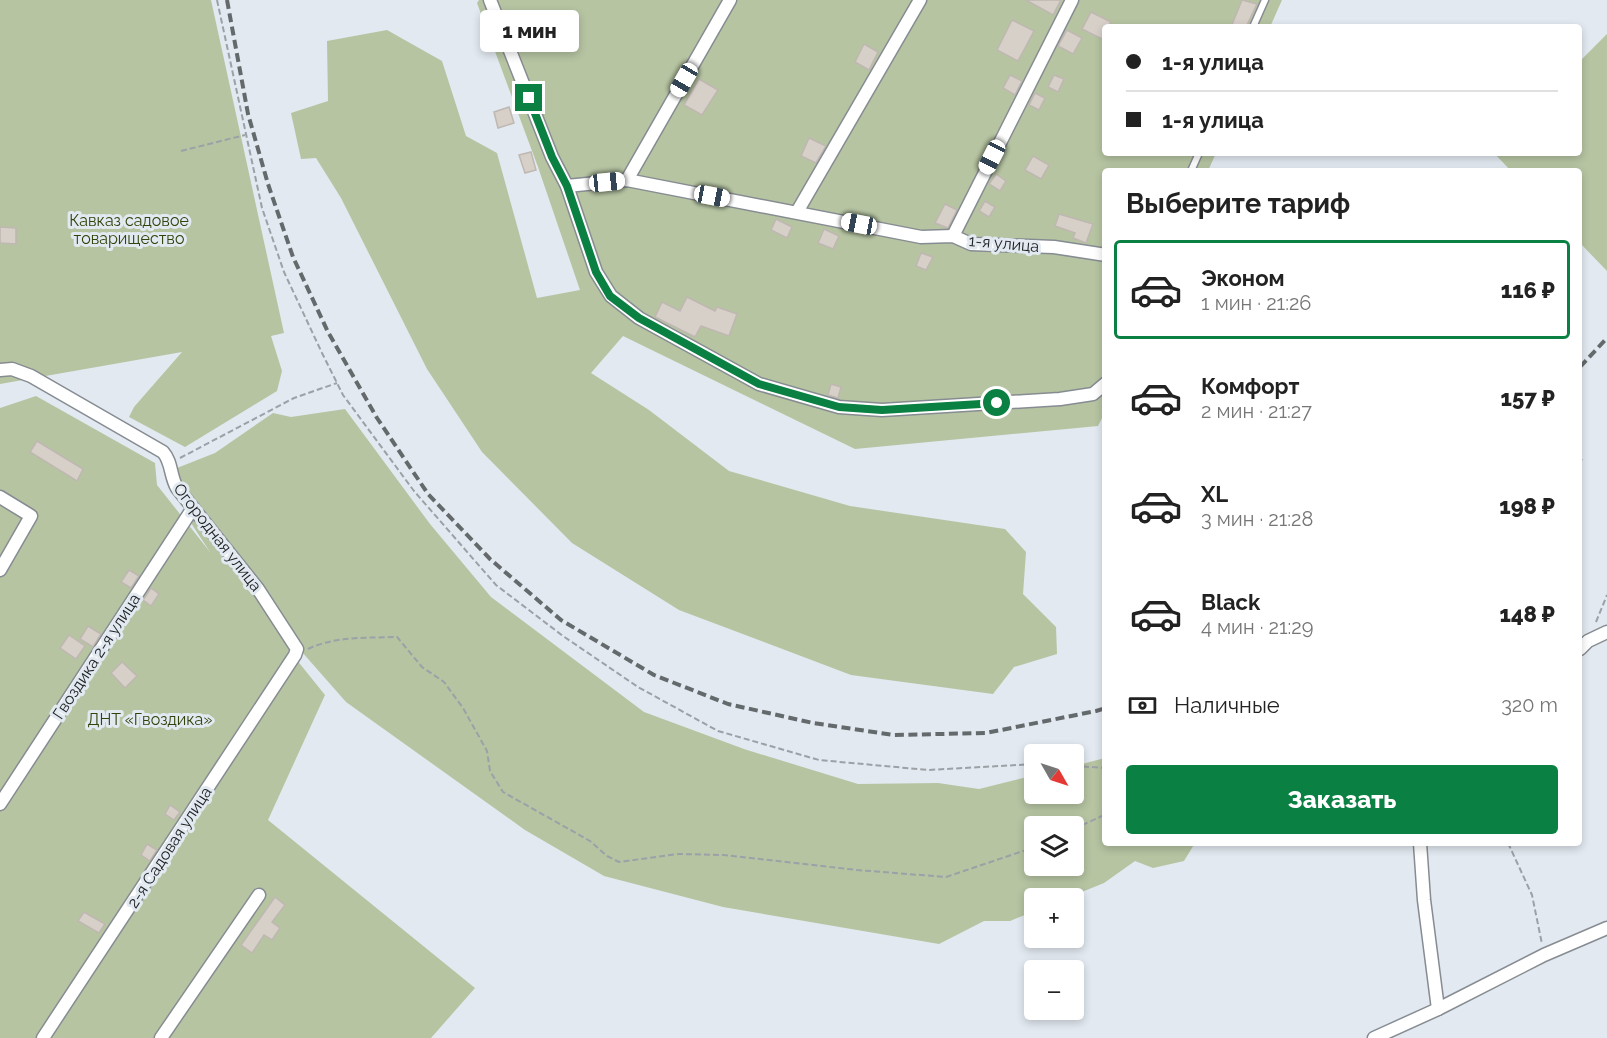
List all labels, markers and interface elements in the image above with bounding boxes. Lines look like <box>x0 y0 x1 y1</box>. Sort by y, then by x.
callout: 1 мин <box>480 11 578 53</box>
text: 1 мин <box>502 19 557 43</box>
text: 1-я улица <box>1162 49 1264 75</box>
car <box>667 60 701 100</box>
route end <box>515 84 542 111</box>
text: 1-я улица <box>1162 107 1264 133</box>
car <box>976 137 1008 177</box>
car <box>588 171 626 193</box>
car <box>693 184 731 208</box>
text: Выберите тариф <box>1126 188 1350 219</box>
park label: Кавказ садовое товарищество <box>69 211 189 248</box>
car <box>840 212 878 236</box>
street label: 1-я улица <box>968 231 1040 256</box>
icon: car <box>1129 263 1183 317</box>
text: Эконом <box>1201 265 1285 291</box>
text: 116 ₽ <box>1501 277 1555 303</box>
text: 1 мин · 21:26 <box>1201 291 1311 315</box>
icon: car <box>1129 371 1183 425</box>
text: Комфорт <box>1201 373 1299 399</box>
text: 157 ₽ <box>1501 385 1555 411</box>
route start <box>983 389 1010 416</box>
text: 2 мин · 21:27 <box>1201 399 1312 423</box>
street label: Огородная улица <box>170 479 266 595</box>
icon: car <box>1129 479 1183 533</box>
text: XL <box>1201 481 1228 507</box>
text: 198 ₽ <box>1499 493 1555 519</box>
text: 3 мин · 21:28 <box>1201 507 1313 531</box>
icon: car <box>1129 587 1183 641</box>
text: Black <box>1201 589 1260 615</box>
street label: Гвоздика 2-я улица <box>49 590 144 723</box>
text: 148 ₽ <box>1499 601 1555 627</box>
text: 4 мин · 21:29 <box>1201 615 1313 639</box>
icon: cash <box>1126 689 1159 722</box>
text: Наличные <box>1174 692 1280 718</box>
text: 320 m <box>1501 693 1558 717</box>
park label: ДНТ «Гвоздика» <box>88 710 212 729</box>
north arrow <box>1024 744 1084 804</box>
map controls <box>1024 744 1084 1020</box>
button: Заказать <box>1126 765 1558 834</box>
street label: 2-я Садовая улица <box>123 783 216 911</box>
button: layers <box>1024 816 1084 876</box>
button: + <box>1024 888 1084 948</box>
button: − <box>1024 960 1084 1020</box>

